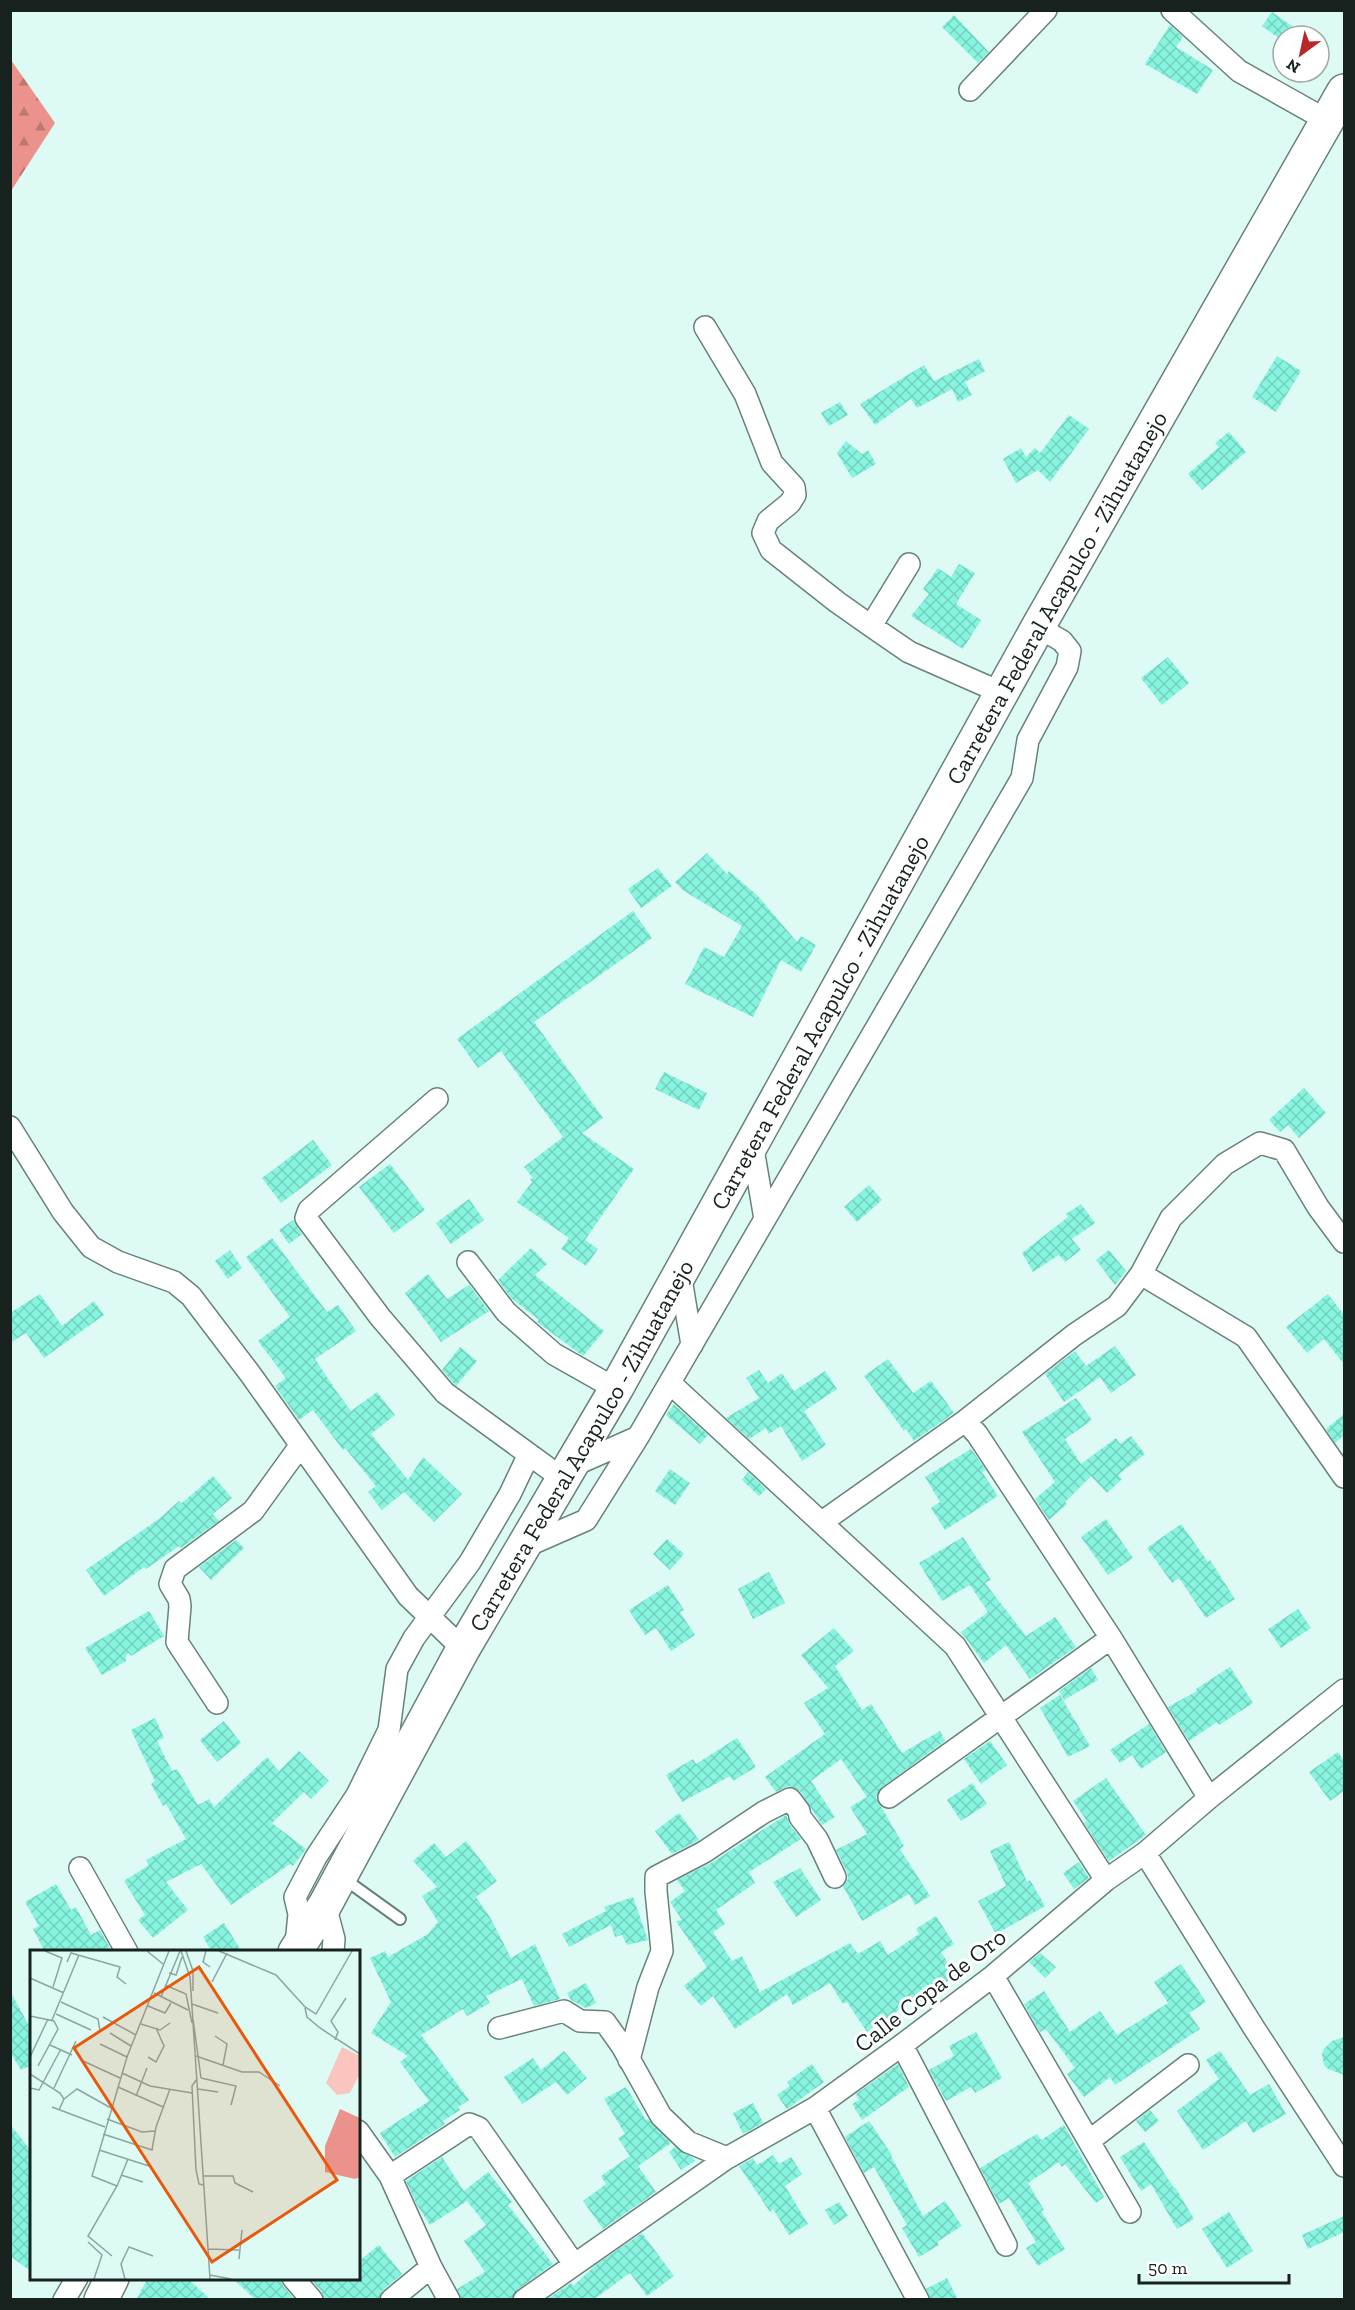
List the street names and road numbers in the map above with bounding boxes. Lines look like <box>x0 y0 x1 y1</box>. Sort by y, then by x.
street label: Carretera Federal Acapulco - Zihuatanejo <box>939 406 1173 789</box>
street label: Carretera Federal Acapulco - Zihuatanejo <box>704 829 935 1214</box>
street label: Carretera Federal Acapulco - Zihuatanejo <box>462 1254 699 1636</box>
street label: Calle Copa de Oro <box>848 1922 1012 2058</box>

